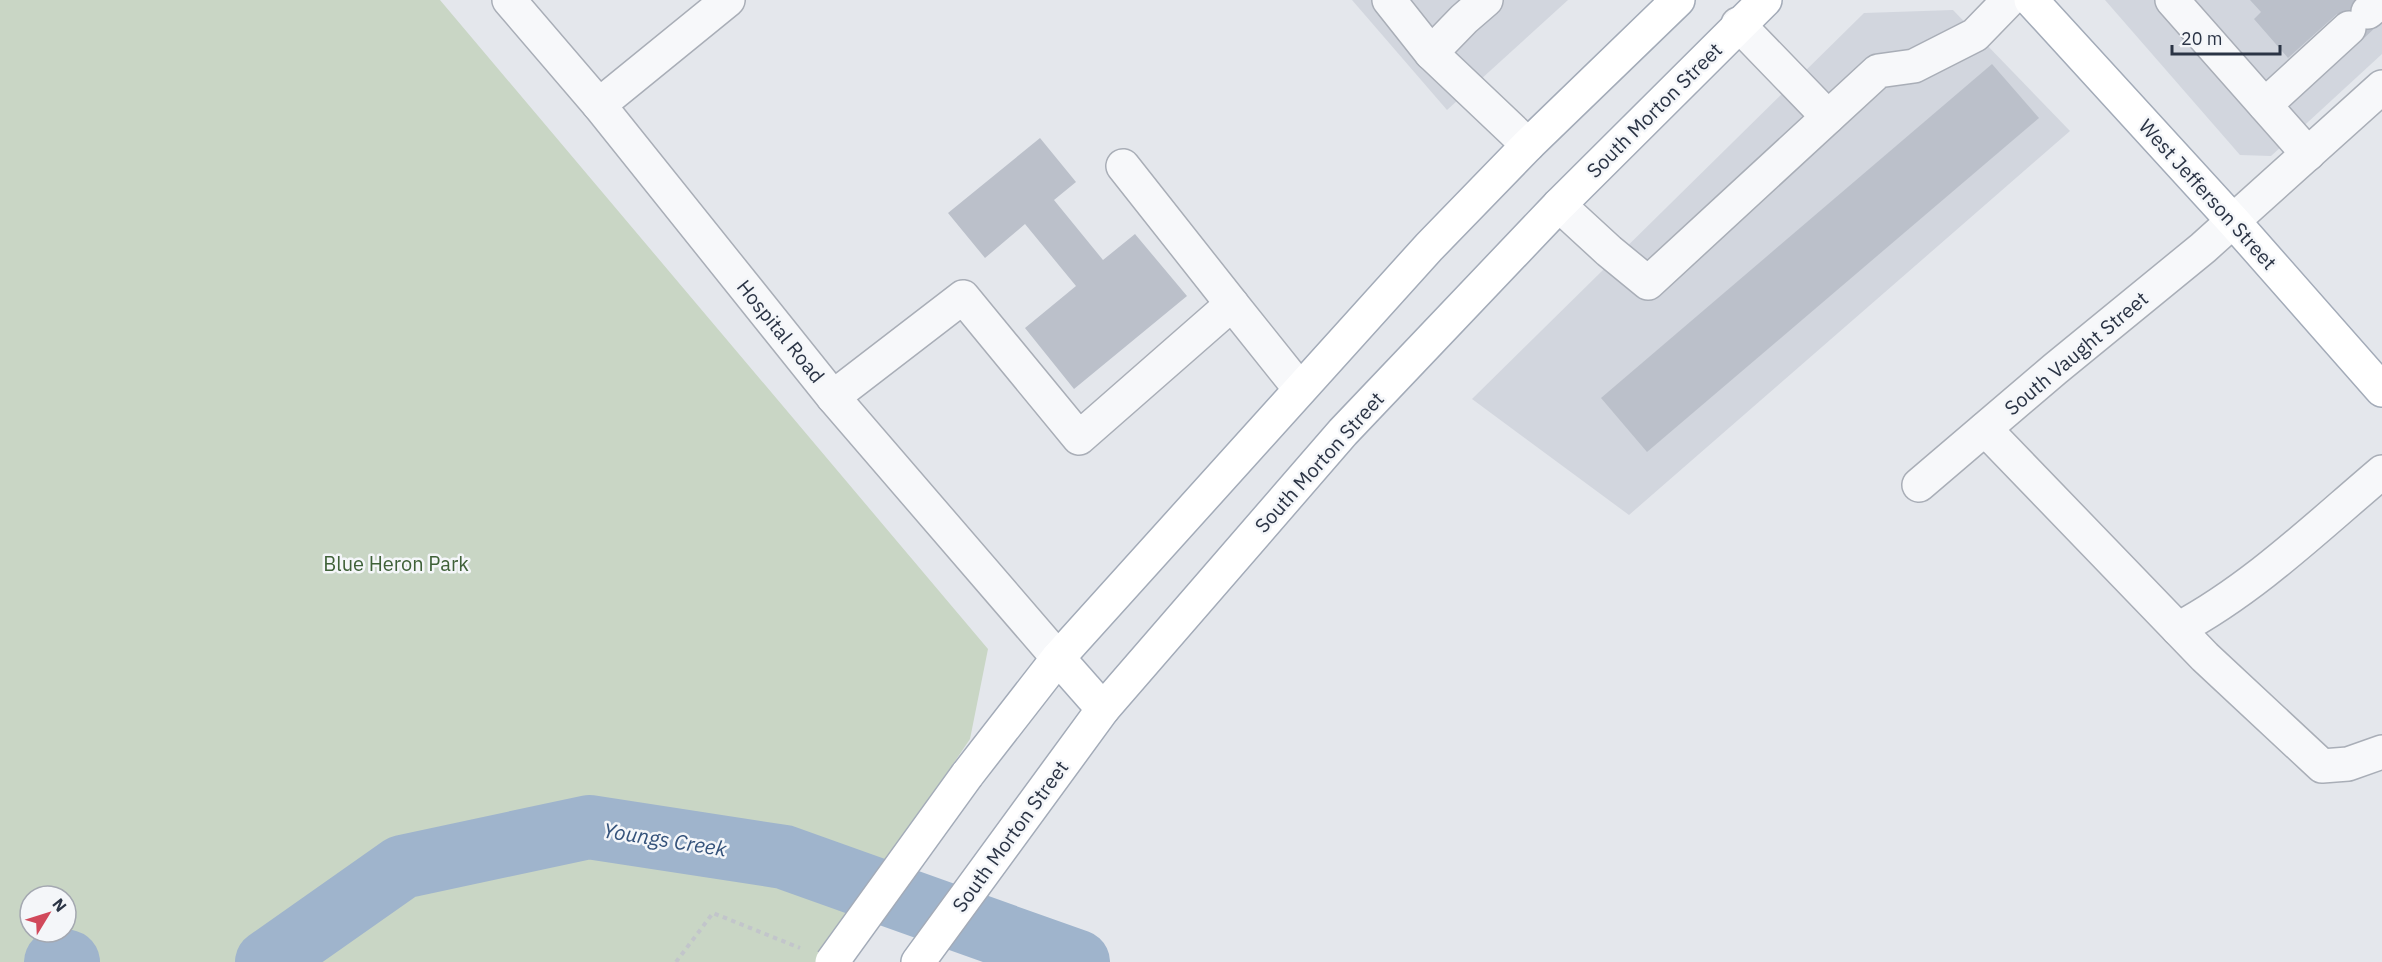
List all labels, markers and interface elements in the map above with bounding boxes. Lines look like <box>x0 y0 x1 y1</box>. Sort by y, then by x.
scale bar <box>2172 18 2280 56</box>
text: 20 m <box>2181 27 2223 50</box>
street label: South Morton Street <box>1580 36 1728 184</box>
street label: West Jefferson Street <box>2133 113 2283 275</box>
street label: Hospital Road <box>731 274 831 388</box>
street label: South Vaught Street <box>1999 285 2153 421</box>
street label: South Morton Street <box>1248 386 1390 538</box>
park label: Blue Heron Park <box>323 550 469 577</box>
street label: South Morton Street <box>946 755 1074 917</box>
water label: Youngs Creek <box>601 815 730 863</box>
north arrow <box>18 884 78 944</box>
text: N <box>48 894 71 915</box>

